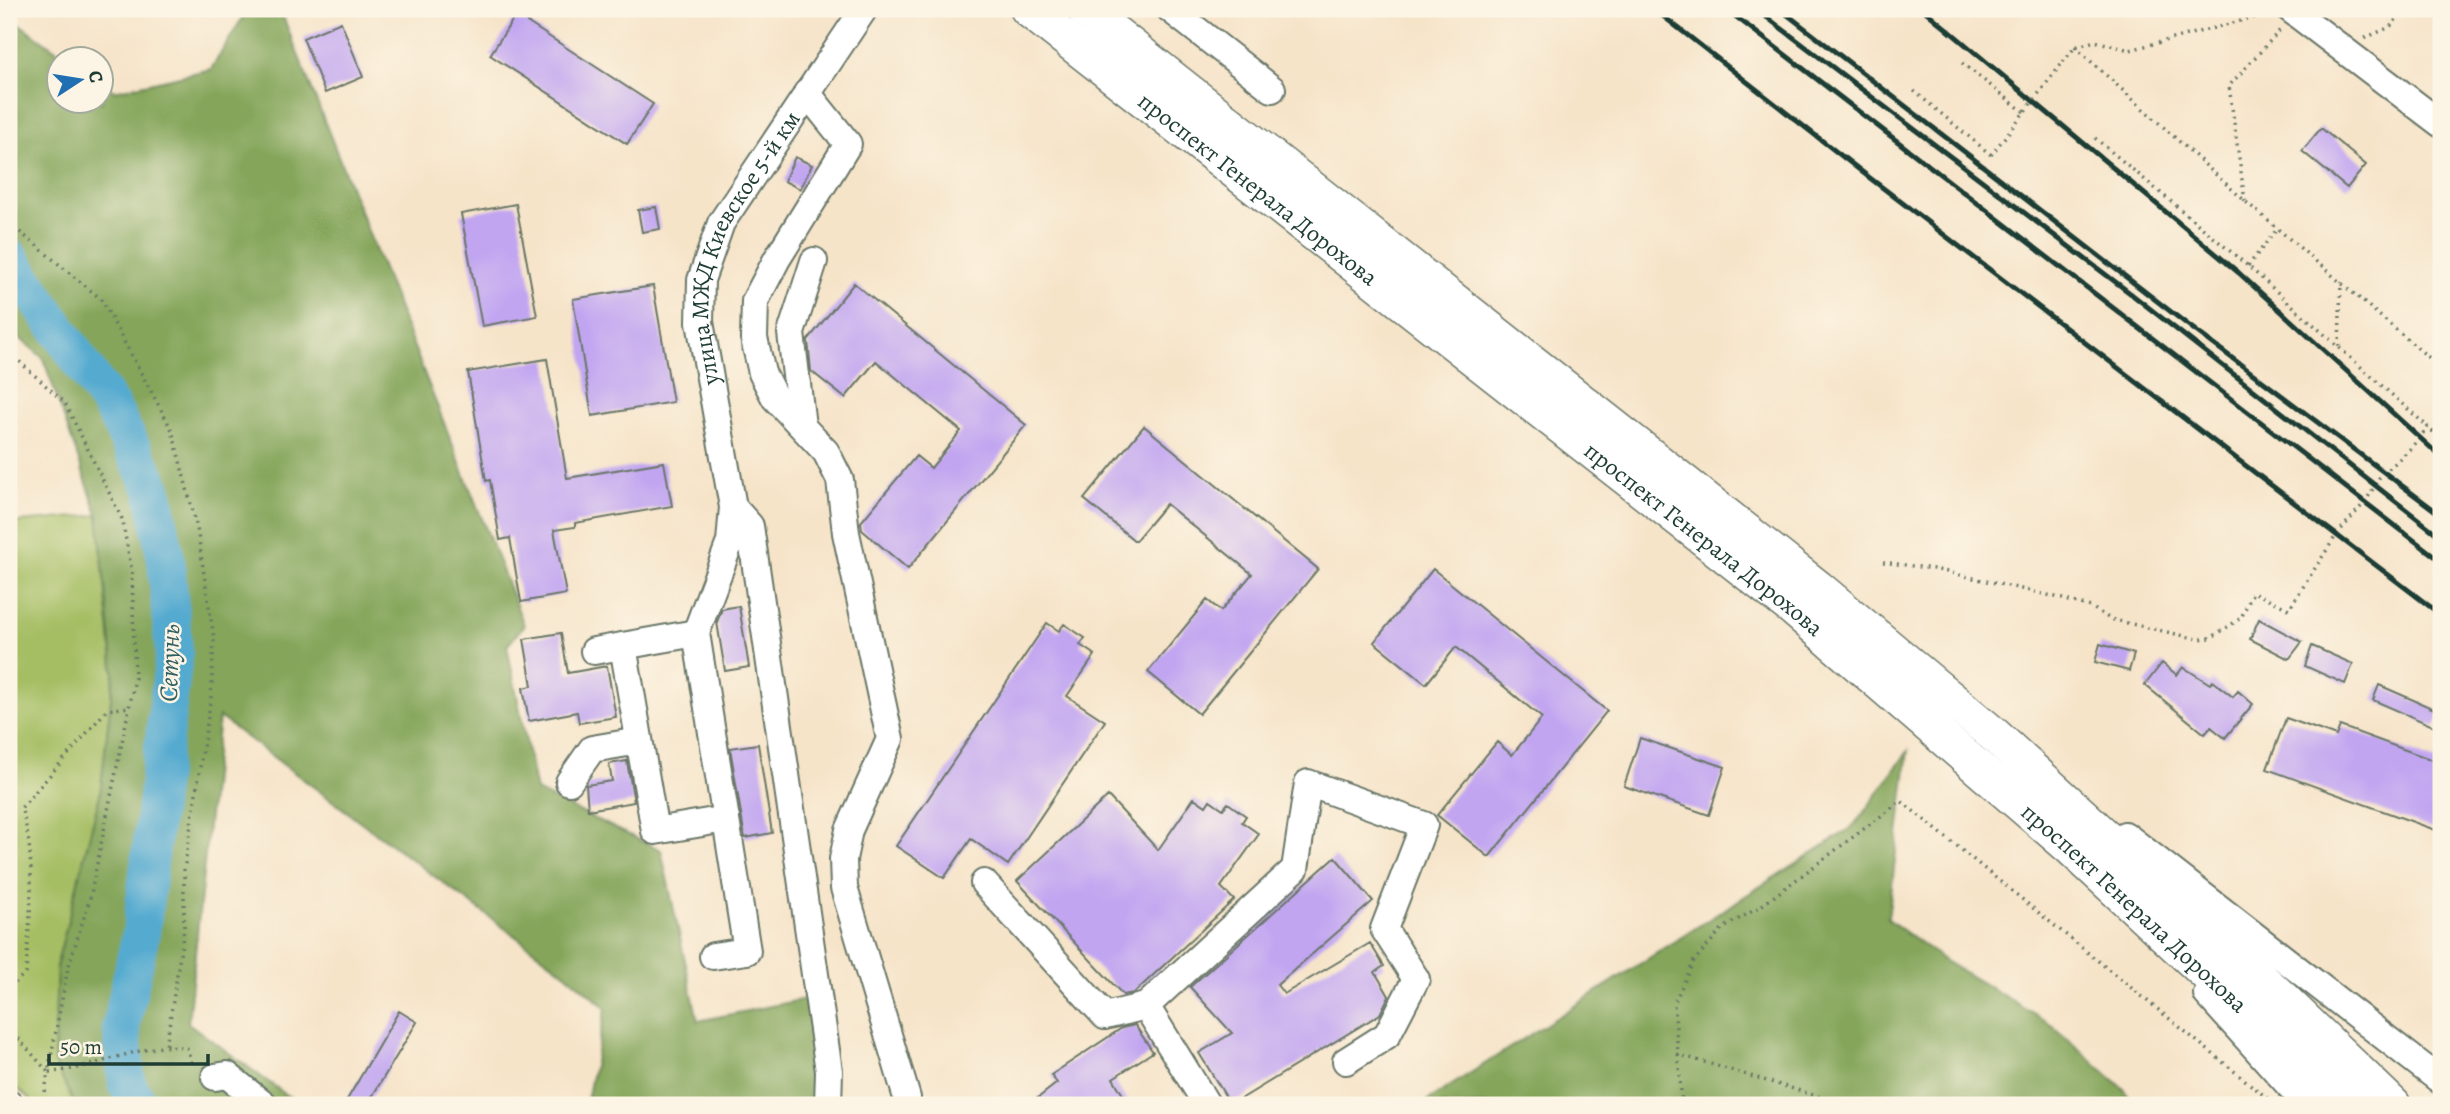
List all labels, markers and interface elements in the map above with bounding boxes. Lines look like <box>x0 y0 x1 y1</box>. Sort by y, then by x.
north arrow <box>46 46 116 116</box>
text: С <box>82 68 110 85</box>
street label: проспект Генерала Дорохова <box>1131 85 1384 293</box>
street label: улица МЖД Киевское 5-й км <box>684 104 808 389</box>
street label: проспект Генерала Дорохова <box>1578 435 1830 644</box>
water label: Сетунь <box>151 623 188 703</box>
street label: проспект Генерала Дорохова <box>2014 796 2254 1020</box>
scale bar <box>49 1023 208 1067</box>
text: 50 m <box>60 1033 102 1061</box>

